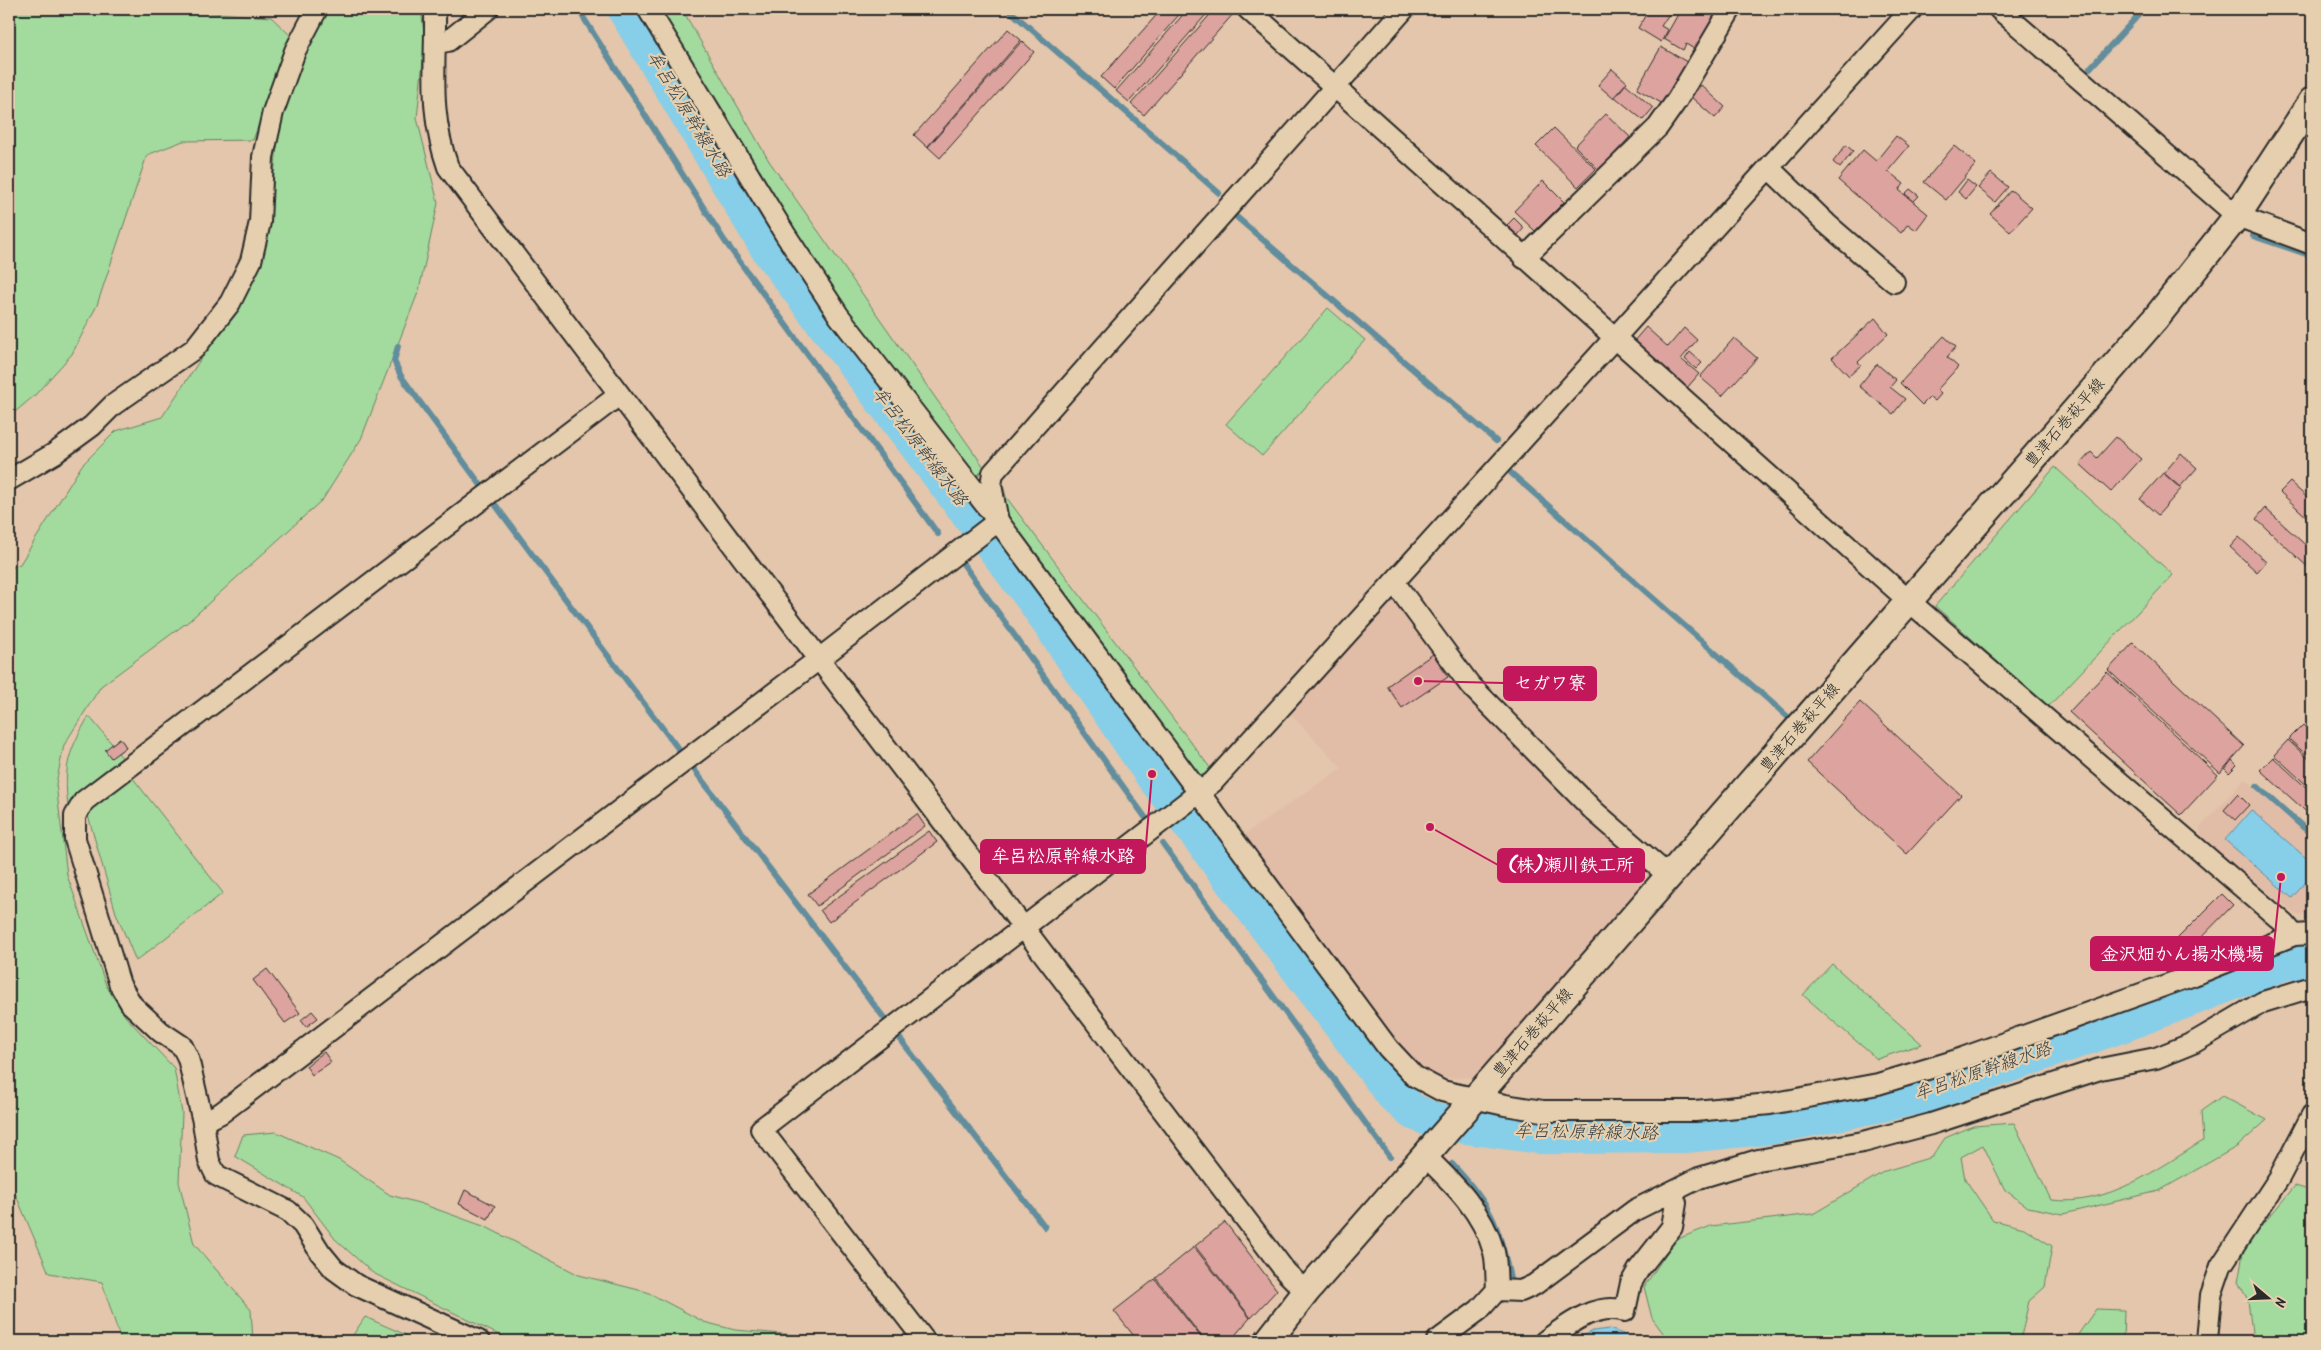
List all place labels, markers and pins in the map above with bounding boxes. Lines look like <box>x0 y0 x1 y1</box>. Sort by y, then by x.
callout: セガワ寮 <box>1504 667 1596 700</box>
callout: 牟呂松原幹線水路 <box>981 840 1145 873</box>
callout: (株)瀬川鉄工所 <box>1498 849 1644 882</box>
callout: 金沢畑かん揚水機場 <box>2091 937 2273 970</box>

